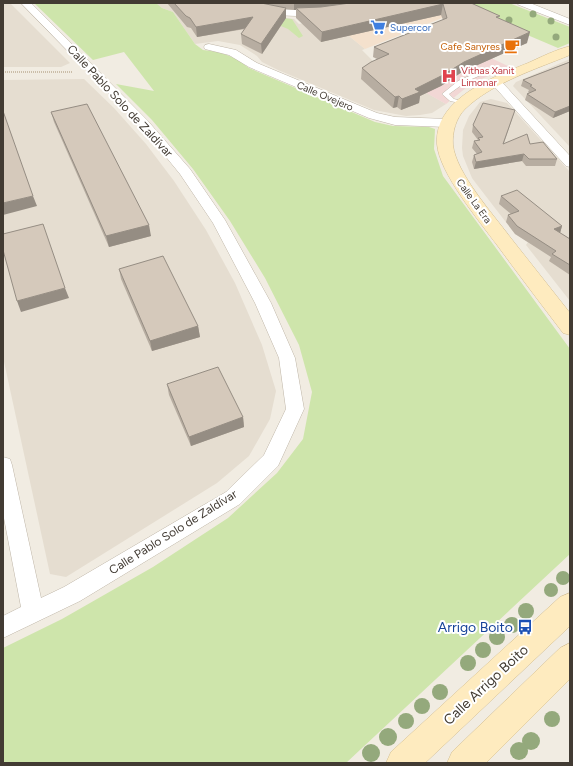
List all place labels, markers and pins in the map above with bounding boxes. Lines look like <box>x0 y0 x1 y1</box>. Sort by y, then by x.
supermarket icon: Supercor <box>369 18 387 36</box>
place label: Supercor <box>390 21 432 34</box>
cafe icon: Cafe Sanyres <box>503 37 521 55</box>
place label: Cafe Sanyres <box>441 40 500 53</box>
place label: Vithas Xanit Limonar <box>461 64 515 89</box>
hospital icon: Vithas Xanit Limonar <box>440 67 458 85</box>
bus stop icon: Arrigo Boito <box>516 618 534 636</box>
place label: Arrigo Boito <box>438 619 513 636</box>

